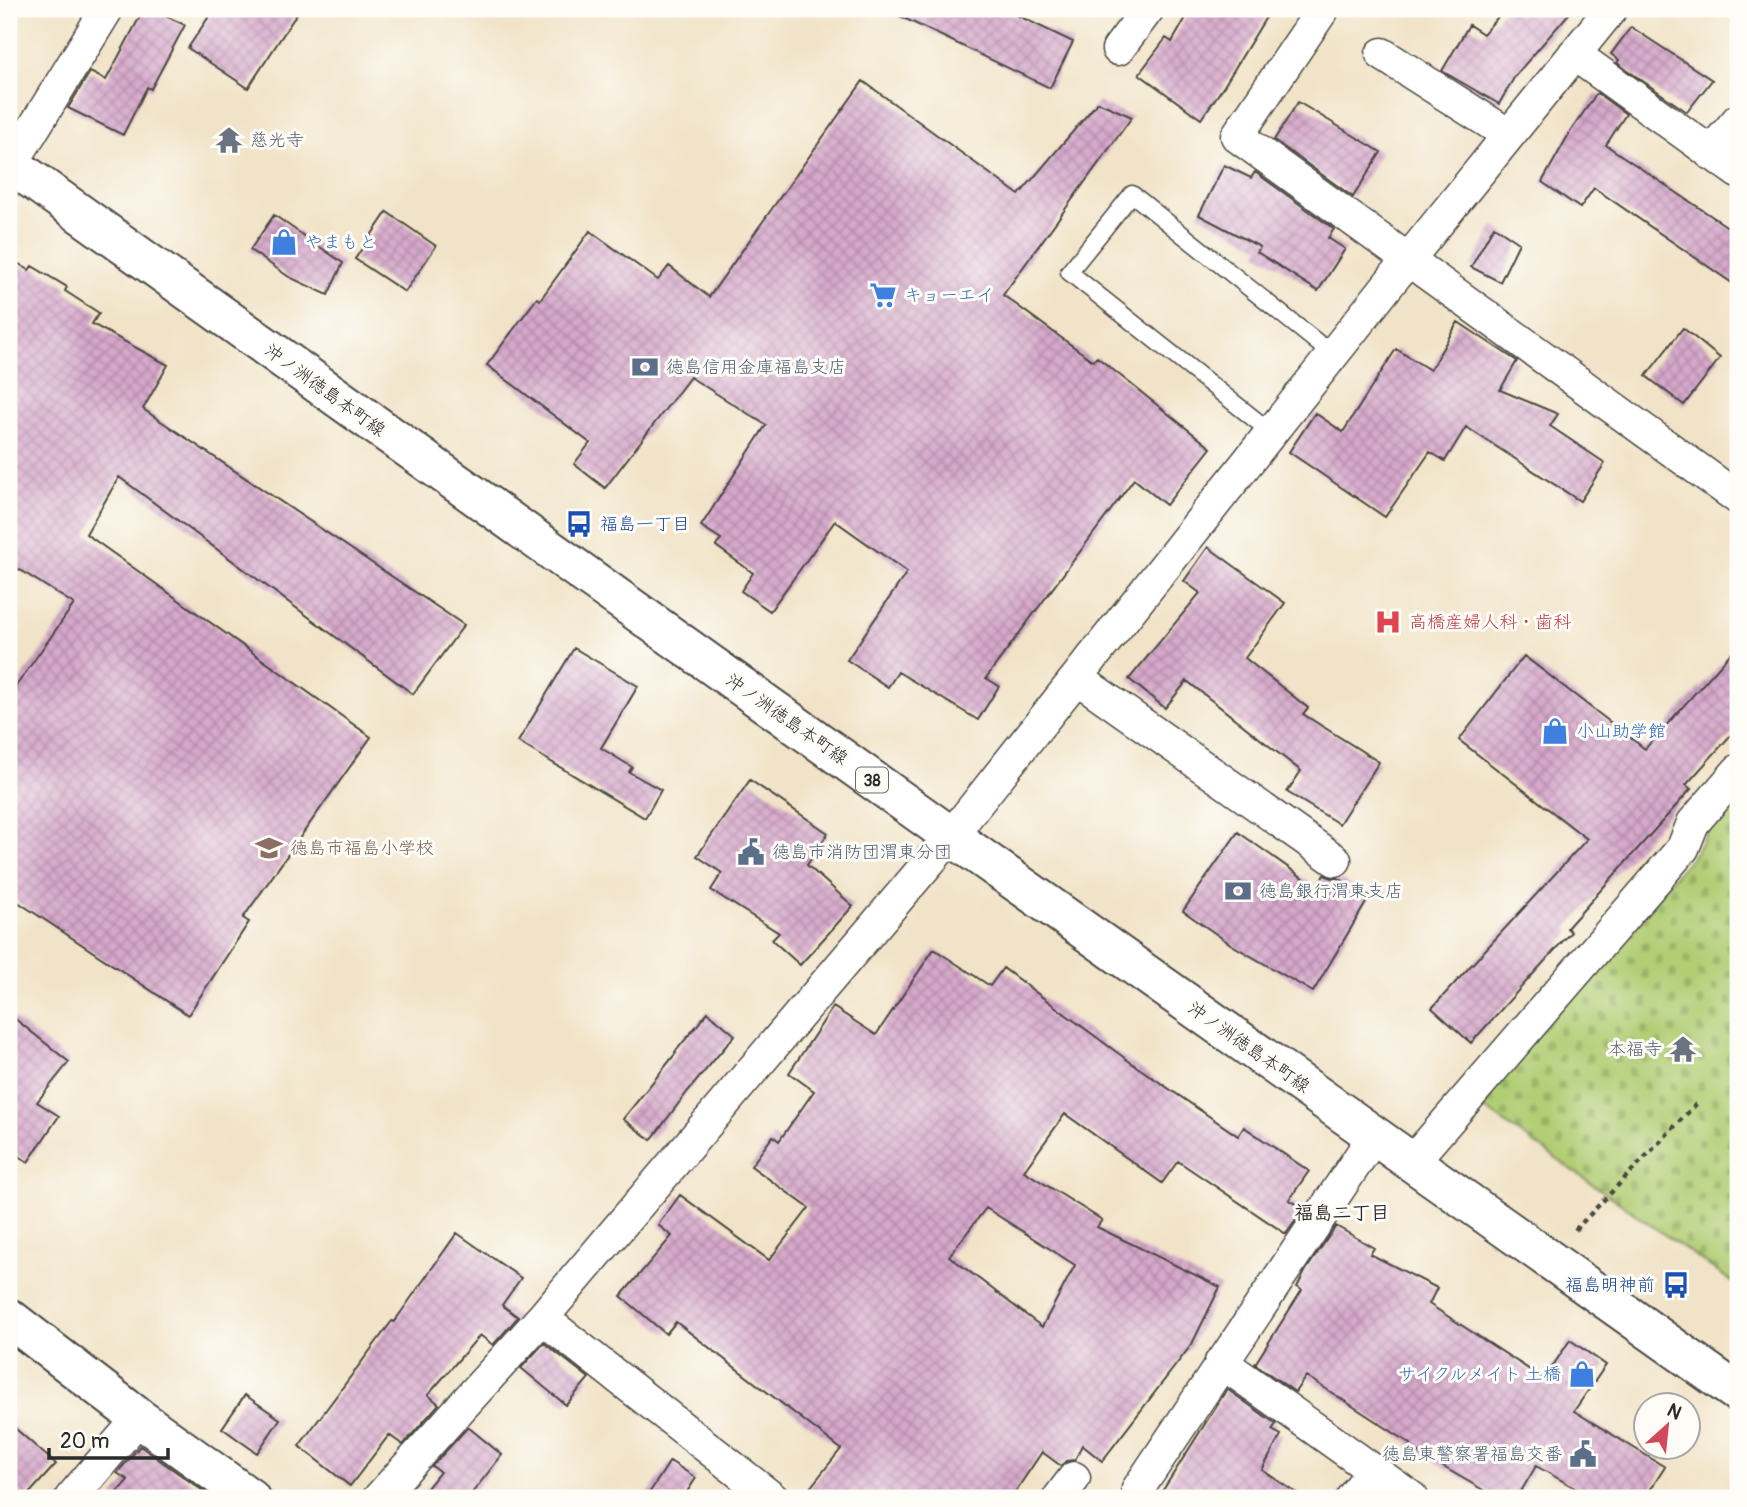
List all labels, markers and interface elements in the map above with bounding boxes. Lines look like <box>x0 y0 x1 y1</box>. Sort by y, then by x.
temple icon: 慈光寺 <box>214 125 244 155</box>
place label: 慈光寺 <box>250 129 304 152</box>
shop icon: やまもと <box>269 227 299 257</box>
place label: やまもと <box>305 231 377 254</box>
supermarket icon: キョーエイ <box>868 280 898 310</box>
place label: キョーエイ <box>904 284 994 307</box>
street label: 沖ノ洲徳島本町線 <box>260 339 390 442</box>
bank icon: 徳島信用金庫福島支店 <box>630 352 660 382</box>
place label: 徳島信用金庫福島支店 <box>666 356 846 379</box>
bus stop icon: 福島一丁目 <box>564 509 594 539</box>
place label: 福島一丁目 <box>600 513 690 536</box>
hospital icon: 高橋産婦人科・歯科 <box>1373 607 1403 637</box>
place label: 高橋産婦人科・歯科 <box>1409 611 1571 634</box>
street label: 沖ノ洲徳島本町線 <box>721 669 852 770</box>
shop icon: 小山助学館 <box>1540 716 1570 746</box>
place label: 小山助学館 <box>1576 720 1666 743</box>
road number: 38 <box>856 768 888 792</box>
school or university icon: 徳島市福島小学校 <box>254 833 284 863</box>
place label: 徳島市福島小学校 <box>290 837 434 860</box>
public building icon: 徳島市消防団渭東分団 <box>736 837 766 867</box>
place label: 徳島市消防団渭東分団 <box>772 841 952 864</box>
bank icon: 徳島銀行渭東支店 <box>1223 876 1253 906</box>
place label: 徳島銀行渭東支店 <box>1259 880 1403 903</box>
street label: 沖ノ洲徳島本町線 <box>1183 997 1314 1098</box>
temple icon: 本福寺 <box>1668 1034 1698 1064</box>
place label: 本福寺 <box>1608 1038 1662 1061</box>
district label: 福島二丁目 <box>1294 1201 1390 1225</box>
bus stop icon: 福島明神前 <box>1661 1270 1691 1300</box>
place label: 福島明神前 <box>1565 1274 1655 1297</box>
shop icon: サイクルメイト 土橋 <box>1567 1359 1597 1389</box>
place label: サイクルメイト 土橋 <box>1398 1363 1561 1386</box>
north arrow <box>1632 1392 1702 1462</box>
text: N <box>1663 1398 1686 1425</box>
scale bar <box>49 1416 168 1460</box>
text: 20 m <box>60 1428 109 1455</box>
public building icon: 徳島東警察署福島交番 <box>1568 1439 1598 1469</box>
place label: 徳島東警察署福島交番 <box>1382 1443 1562 1466</box>

